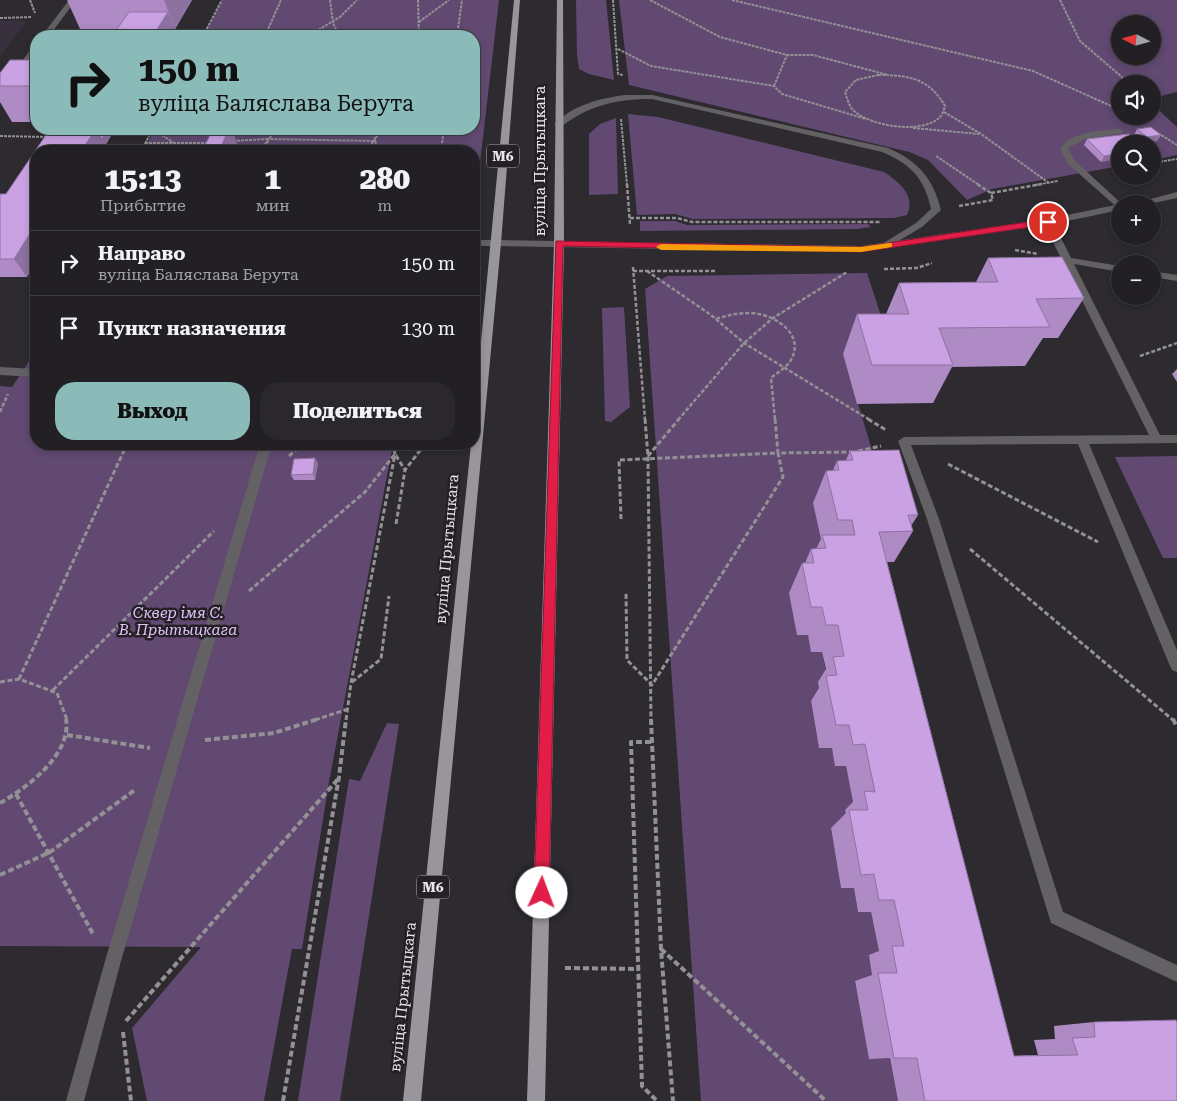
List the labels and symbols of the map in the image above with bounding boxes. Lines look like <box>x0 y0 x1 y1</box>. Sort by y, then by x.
north arrow <box>1111 15 1161 65</box>
street label: вуліца Прытыцкага <box>531 86 549 236</box>
road number: М6 <box>487 144 519 168</box>
pin <box>1027 201 1069 243</box>
street label: вуліца Прытыцкага <box>431 473 463 625</box>
park label: Сквер імя С. В. Прытыцкага <box>118 604 237 639</box>
position arrow <box>515 866 567 918</box>
road number: М6 <box>417 876 449 899</box>
street label: вуліца Прытыцкага <box>386 921 420 1073</box>

